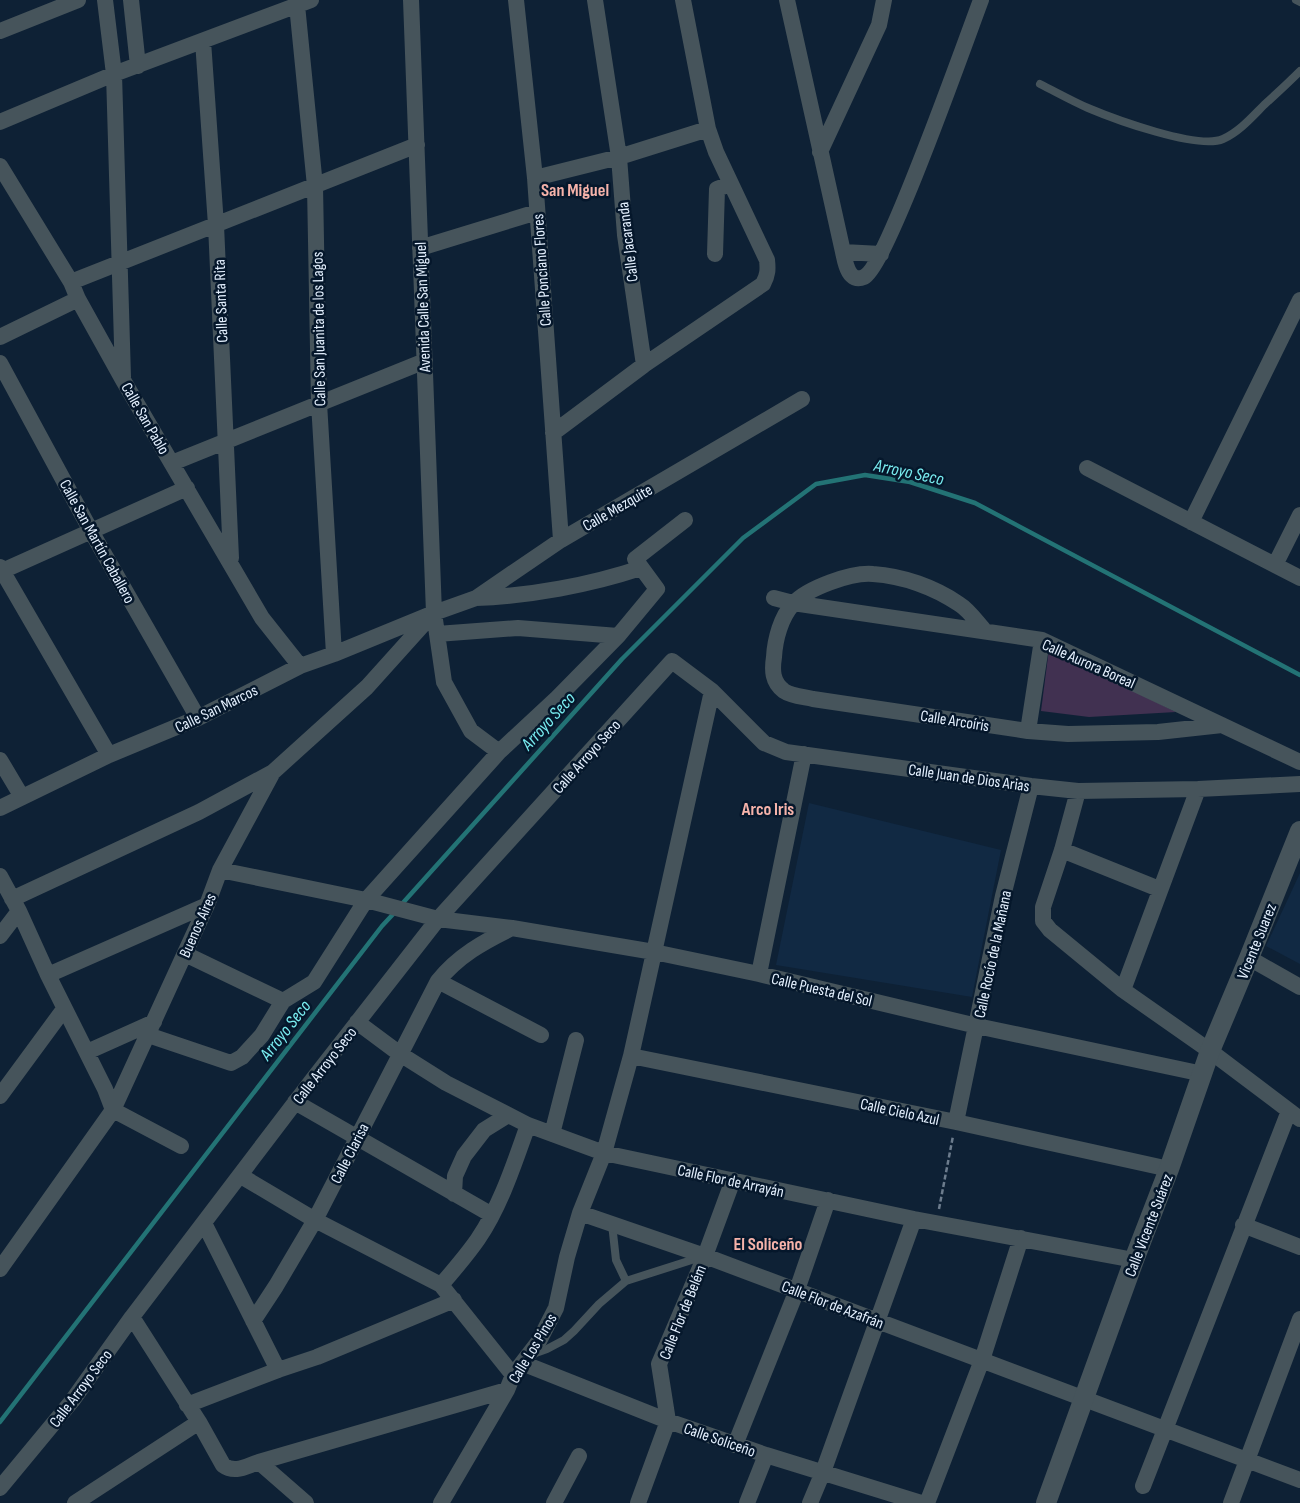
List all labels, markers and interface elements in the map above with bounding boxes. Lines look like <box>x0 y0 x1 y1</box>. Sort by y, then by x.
district label: San Miguel <box>541 180 609 201</box>
street label: Calle Jacaranda <box>614 201 643 283</box>
street label: Calle Ponciano Flores <box>529 213 556 327</box>
street label: Avenida Calle San Miguel <box>412 241 435 373</box>
street label: Calle San Juanita de los Lagos <box>309 251 330 407</box>
street label: Calle Santa Rita <box>211 259 232 343</box>
street label: Calle San Pablo <box>116 379 173 458</box>
water label: Arroyo Seco <box>871 455 946 490</box>
street label: Calle San Martín Caballero <box>55 477 139 607</box>
street label: Calle Mezquite <box>579 481 656 536</box>
street label: Calle Aurora Boreal <box>1039 635 1138 693</box>
street label: Calle San Marcos <box>172 681 261 738</box>
water label: Arroyo Seco <box>516 688 580 755</box>
street label: Calle Arcoíris <box>919 707 991 736</box>
street label: Calle Arroyo Seco <box>549 716 625 798</box>
street label: Calle Juan de Dios Arias <box>907 761 1031 796</box>
district label: Arco Iris <box>741 799 794 820</box>
street label: Calle Rocío de la Mañana <box>971 889 1016 1020</box>
street label: Buenos Aires <box>176 890 221 961</box>
street label: Vicente Suarez <box>1234 901 1281 982</box>
street label: Calle Puesta del Sol <box>769 970 874 1011</box>
water label: Arroyo Seco <box>255 995 316 1065</box>
street label: Calle Arroyo Seco <box>289 1024 361 1108</box>
street label: Calle Cielo Azul <box>858 1095 941 1130</box>
street label: Calle Clarisa <box>327 1120 374 1187</box>
street label: Calle Flor de Arrayán <box>676 1161 786 1202</box>
street label: Calle Vicente Suárez <box>1121 1171 1178 1280</box>
district label: El Soliceño <box>734 1234 803 1255</box>
street label: Calle Flor de Belém <box>656 1263 711 1363</box>
street label: Calle Flor de Azafrán <box>779 1277 886 1334</box>
street label: Calle Los Pinos <box>505 1310 562 1387</box>
street label: Calle Arroyo Seco <box>46 1346 117 1432</box>
street label: Calle Soliceño <box>681 1419 758 1462</box>

